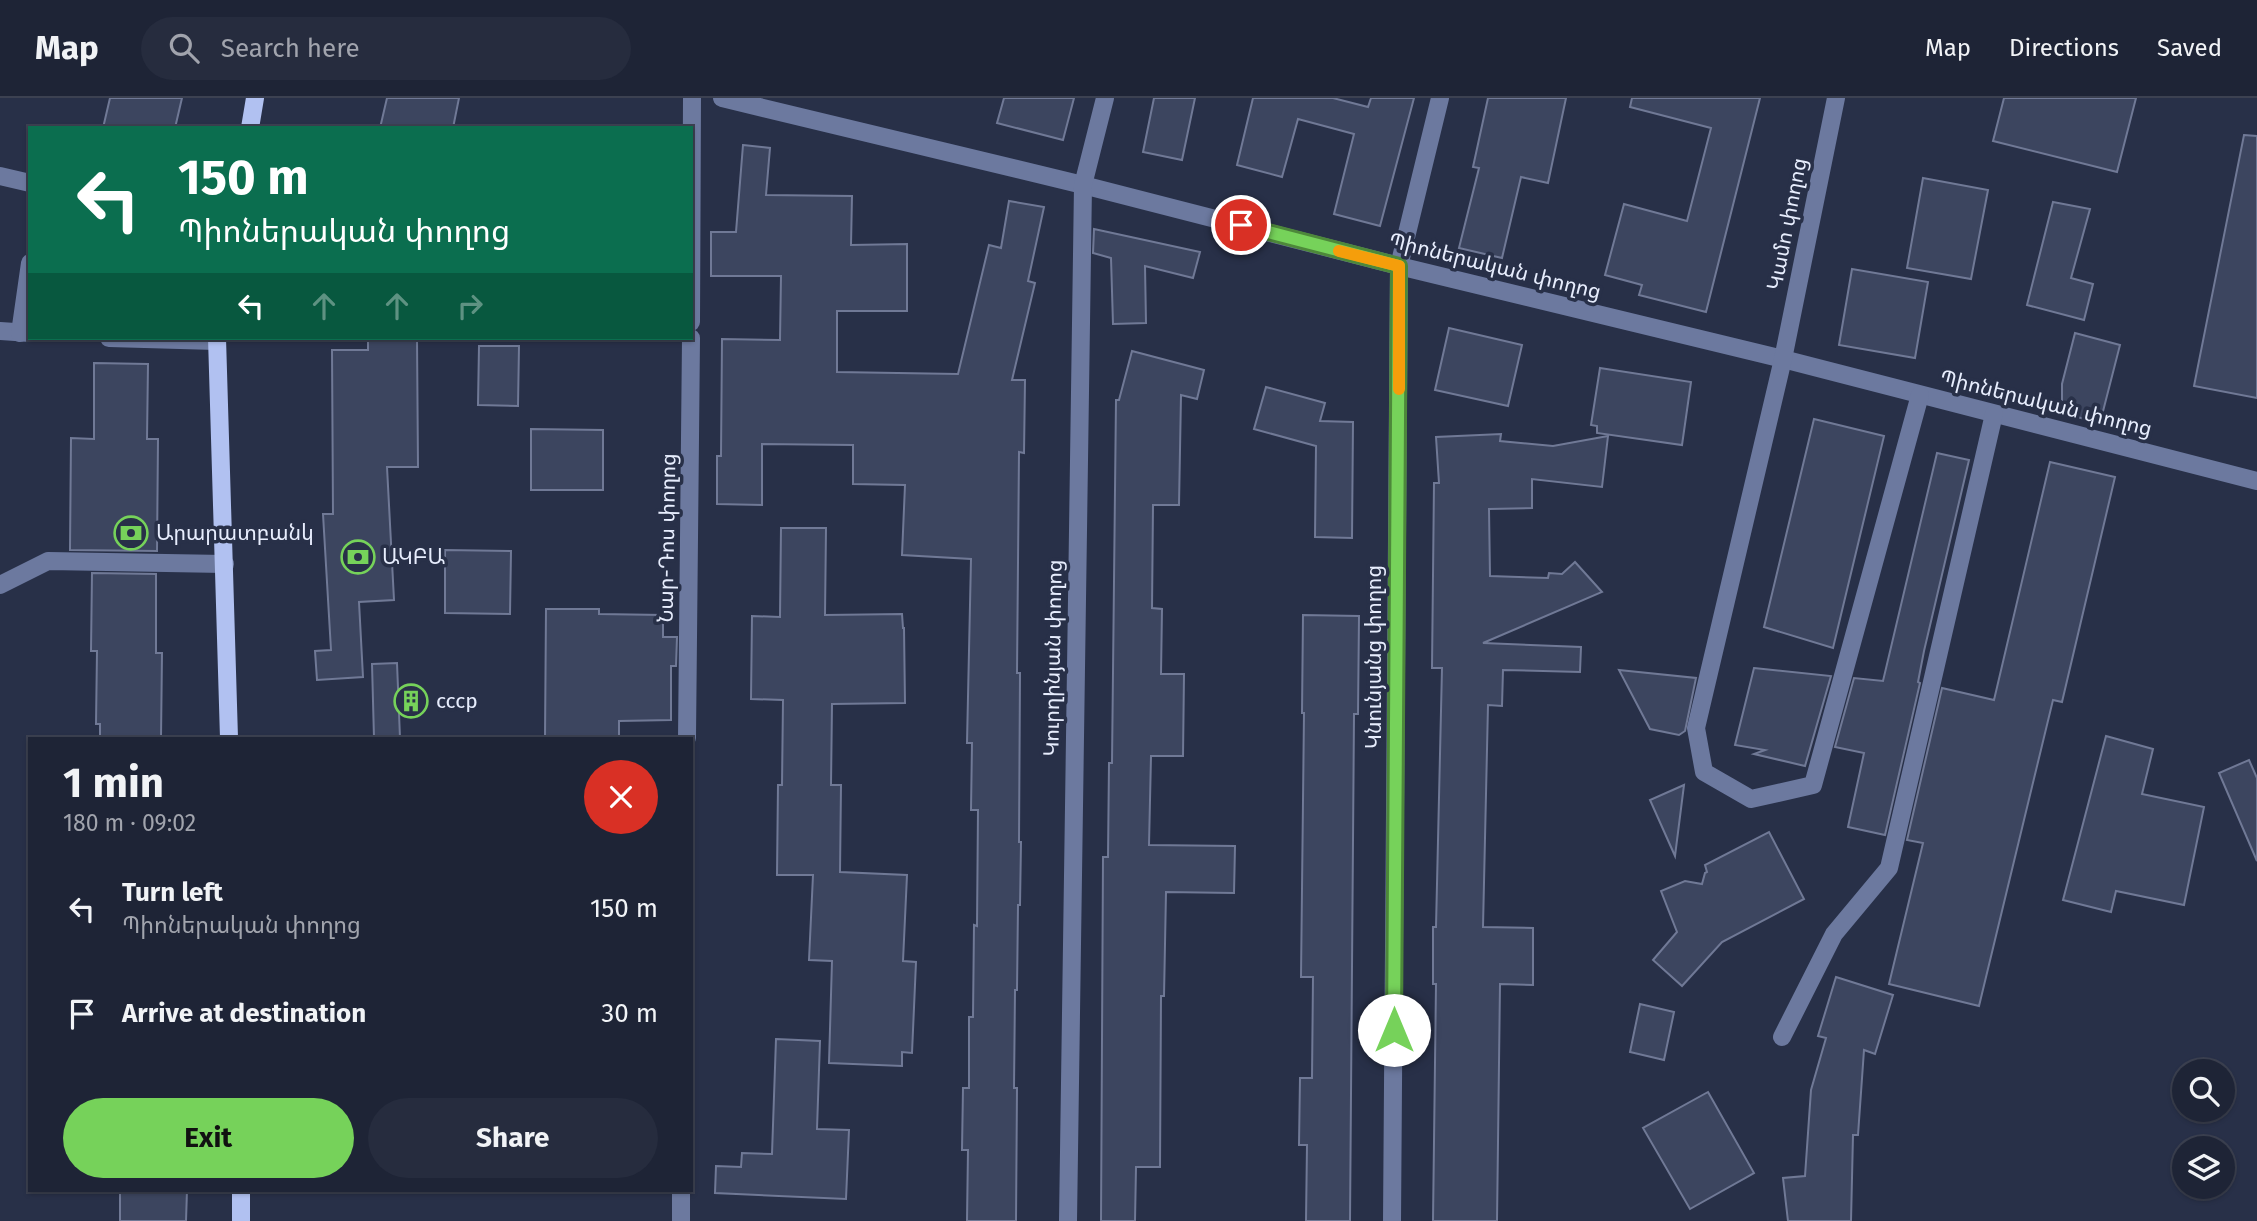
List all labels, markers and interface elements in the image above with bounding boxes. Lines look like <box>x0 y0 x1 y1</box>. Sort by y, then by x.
search box <box>141 17 631 80</box>
text: Map <box>35 28 99 68</box>
icon: search <box>165 29 203 67</box>
text: Search here <box>221 33 360 64</box>
text: Map <box>1925 34 1971 62</box>
text: Directions <box>2009 34 2119 62</box>
text: Saved <box>2157 34 2222 62</box>
text: 150 m <box>178 148 309 207</box>
icon: left <box>63 154 154 245</box>
street label: Կամո փողոց <box>1761 156 1813 292</box>
pin <box>1211 195 1271 255</box>
icon: arrive <box>1222 206 1260 244</box>
text: Պիոներական փողոց <box>178 212 510 250</box>
street label: Պիոներական փողոց <box>1386 227 1604 305</box>
icon: left <box>232 287 270 325</box>
icon: ahead <box>305 287 343 325</box>
icon: ahead <box>378 287 416 325</box>
icon: right <box>451 287 489 325</box>
street label: Պիոներական փողոց <box>1937 364 2155 442</box>
street label: Նար-Դոս փողոց <box>653 453 681 623</box>
bank icon: Արարատբանկ <box>112 514 150 552</box>
place label: Արարատբանկ <box>156 520 314 546</box>
bank icon: ԱԿԲԱ <box>339 538 377 576</box>
place label: ԱԿԲԱ <box>382 544 445 570</box>
street label: Կուրղինյան փողոց <box>1038 559 1068 757</box>
street label: Կնունյանց փողոց <box>1361 565 1387 749</box>
building icon: ссср <box>392 682 430 720</box>
place label: ссср <box>436 688 478 714</box>
text: 1 min <box>63 758 164 808</box>
button: close <box>584 760 658 834</box>
text: 180 m · 09:02 <box>63 809 196 837</box>
text: Turn left <box>122 877 223 908</box>
icon: left <box>63 890 101 928</box>
text: 150 m <box>590 893 658 924</box>
text: Պիոներական փողոց <box>122 911 361 939</box>
position arrow <box>1357 993 1431 1067</box>
icon: arrive <box>63 995 101 1033</box>
text: Arrive at destination <box>122 998 366 1029</box>
text: 30 m <box>601 998 658 1029</box>
map controls <box>2172 1059 2235 1199</box>
button: search <box>2172 1059 2235 1122</box>
button: Exit <box>63 1098 354 1178</box>
button: Share <box>368 1098 658 1178</box>
button: layers <box>2172 1136 2235 1199</box>

